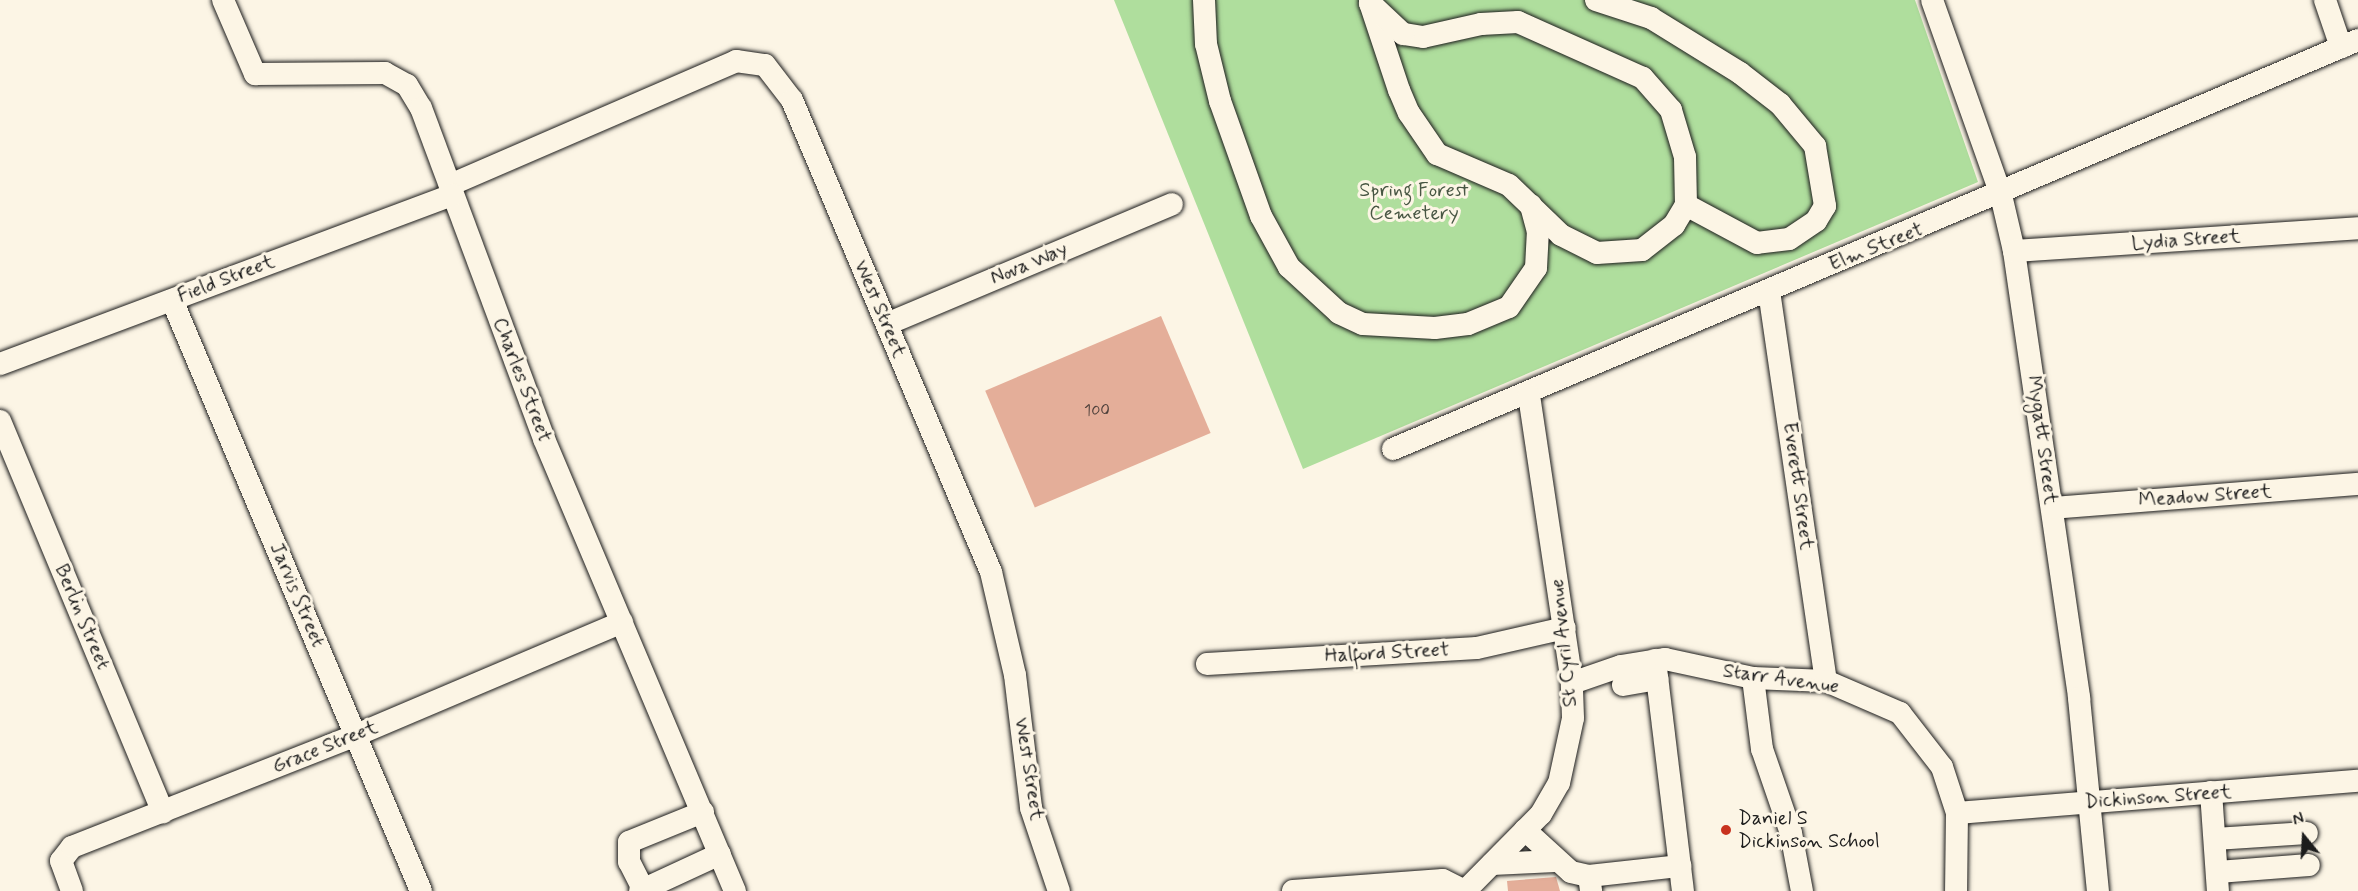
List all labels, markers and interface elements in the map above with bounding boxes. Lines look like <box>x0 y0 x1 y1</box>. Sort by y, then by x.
park label: Spring Forest Cemetery <box>1360 178 1468 225</box>
street label: Elm Street <box>1826 217 1926 277</box>
street label: Lydia Street <box>2131 224 2241 256</box>
street label: Nova Way <box>986 237 1072 291</box>
street label: Field Street <box>174 250 278 308</box>
street label: West Street <box>849 257 911 361</box>
street label: Charles Street <box>487 315 557 445</box>
street label: Mygatt Street <box>2021 374 2063 506</box>
house number: 100 <box>1084 401 1110 421</box>
street label: Everett Street <box>1777 421 1819 551</box>
street label: Meadow Street <box>2138 479 2272 513</box>
street label: Jarvis Street <box>264 538 330 652</box>
street label: Berlin Street <box>48 559 116 675</box>
street label: St Cyril Avenue <box>1545 574 1583 712</box>
street label: Halford Street <box>1325 638 1449 668</box>
street label: Starr Avenue <box>1723 659 1839 699</box>
street label: Grace Street <box>269 715 381 779</box>
street label: West Street <box>1009 716 1049 822</box>
street label: Dickinson Street <box>2084 780 2232 814</box>
place label: Daniel S Dickinson School <box>1738 807 1880 854</box>
north arrow <box>2274 807 2334 867</box>
text: N <box>2290 808 2307 831</box>
marker: Daniel S Dickinson School <box>1719 823 1733 837</box>

